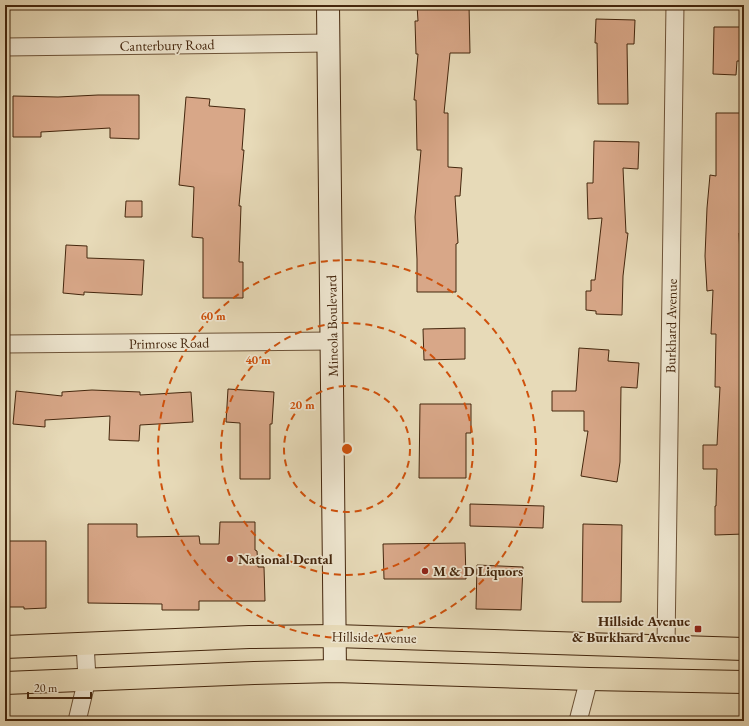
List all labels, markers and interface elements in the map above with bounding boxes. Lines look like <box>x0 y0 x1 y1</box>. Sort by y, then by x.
street label: Canterbury Road <box>119 35 216 55</box>
street label: Mineola Boulevard <box>322 274 342 377</box>
street label: Burkhard Avenue <box>661 278 681 373</box>
text: 60 m <box>200 308 226 324</box>
street label: Primrose Road <box>129 333 210 353</box>
text: 40 m <box>245 352 271 368</box>
text: 20 m <box>289 397 315 413</box>
centre of rings <box>340 442 354 456</box>
place label: National Dental <box>238 550 333 568</box>
marker: National Dental <box>225 554 235 564</box>
place label: M & D Liquors <box>433 562 523 580</box>
marker: M & D Liquors <box>420 566 430 576</box>
place label: Hillside Avenue & Burkhard Avenue <box>572 612 690 646</box>
marker: Hillside Avenue & Burkhard Avenue <box>693 624 703 634</box>
street label: Hillside Avenue <box>331 627 417 647</box>
scale bar <box>28 674 91 700</box>
text: 20 m <box>34 680 58 696</box>

